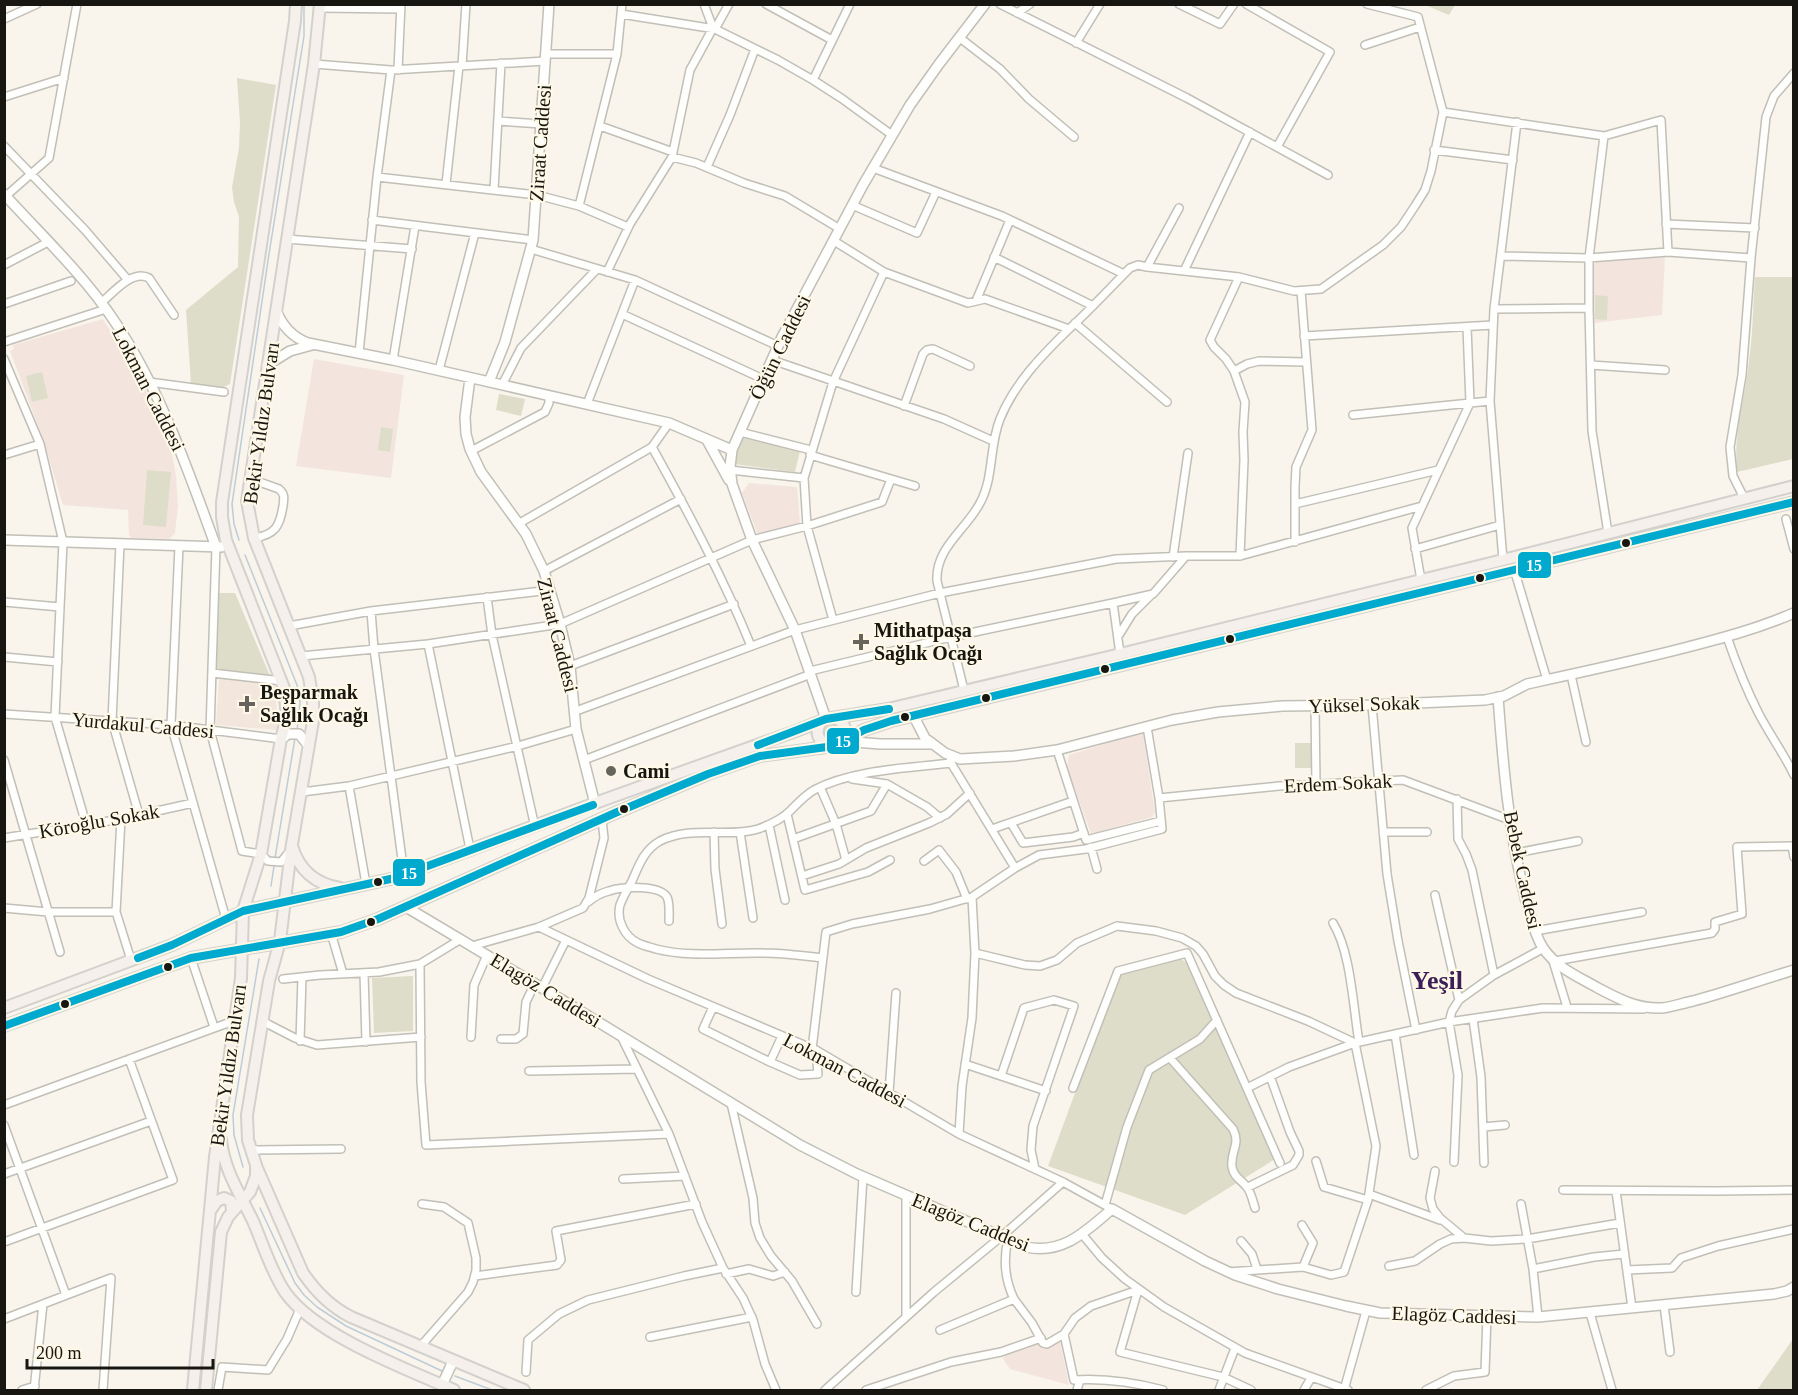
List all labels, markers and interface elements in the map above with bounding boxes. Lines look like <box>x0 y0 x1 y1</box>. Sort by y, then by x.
street label: Ziraat Caddesi <box>525 83 555 202</box>
street label: Öğün Caddesi <box>745 291 816 403</box>
street label: Lokman Caddesi <box>108 323 190 455</box>
street label: Bekir Yıldız Bulvarı <box>239 340 283 506</box>
unlabelled marker <box>1620 537 1632 549</box>
line badge: 15 <box>1517 551 1552 579</box>
text: 15 <box>1526 557 1542 574</box>
unlabelled marker <box>1474 572 1486 584</box>
street label: Ziraat Caddesi <box>533 575 583 695</box>
place label: Mithatpaşa Sağlık Ocağı <box>874 619 983 665</box>
marker: Mithatpaşa Sağlık Ocağı <box>852 633 870 651</box>
unlabelled marker <box>1224 633 1236 645</box>
unlabelled marker <box>1099 663 1111 675</box>
place label: Beşparmak Sağlık Ocağı <box>260 681 369 727</box>
street label: Yüksel Sokak <box>1308 691 1420 717</box>
unlabelled marker <box>980 692 992 704</box>
marker: Beşparmak Sağlık Ocağı <box>238 695 256 713</box>
street label: Yurdakul Caddesi <box>71 708 215 742</box>
unlabelled marker <box>899 711 911 723</box>
line badge: 15 <box>826 727 860 755</box>
text: 15 <box>835 733 851 750</box>
place label: Cami <box>623 760 670 782</box>
marker: Cami <box>604 764 618 778</box>
street label: Erdem Sokak <box>1283 769 1393 797</box>
street label: Köroğlu Sokak <box>37 800 161 843</box>
unlabelled marker <box>618 803 630 815</box>
street label: Bebek Caddesi <box>1500 809 1546 932</box>
line badge: 15 <box>392 858 426 887</box>
text: 15 <box>401 865 417 882</box>
unlabelled marker <box>372 876 384 888</box>
unlabelled marker <box>365 916 377 928</box>
street label: Elagöz Caddesi <box>486 948 606 1033</box>
unlabelled marker <box>162 961 174 973</box>
district label: Yeşil <box>1411 966 1463 995</box>
street label: Bekir Yıldız Bulvarı <box>206 982 250 1148</box>
unlabelled marker <box>59 998 71 1010</box>
street label: Lokman Caddesi <box>780 1028 911 1112</box>
street label: Elagöz Caddesi <box>909 1188 1033 1257</box>
street label: Elagöz Caddesi <box>1391 1302 1517 1329</box>
scale bar <box>27 1332 213 1370</box>
text: 200 m <box>36 1343 82 1363</box>

